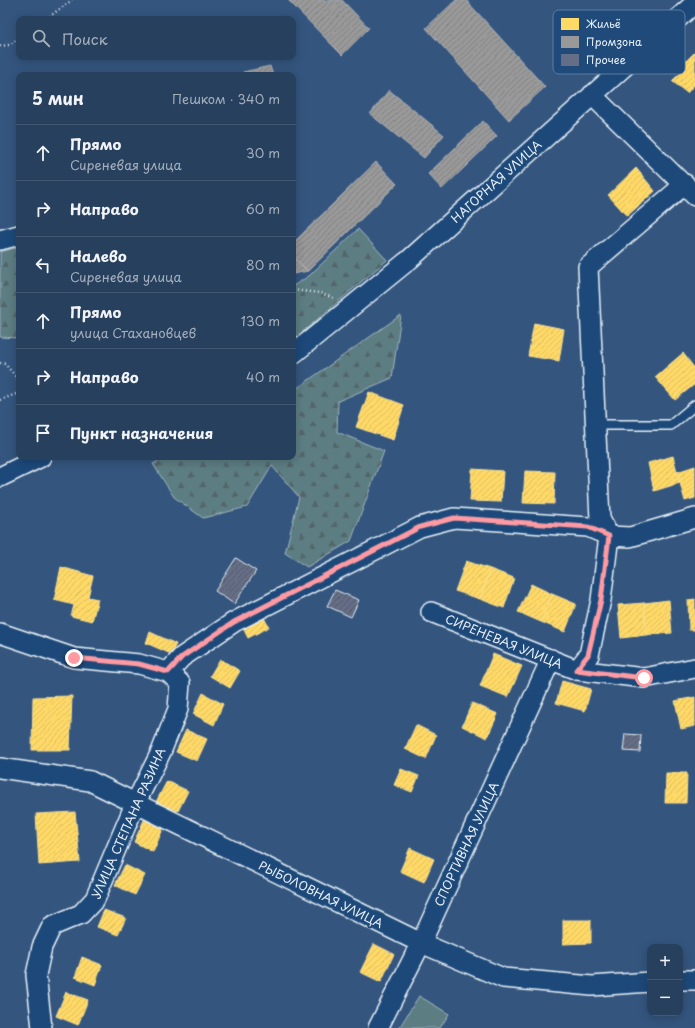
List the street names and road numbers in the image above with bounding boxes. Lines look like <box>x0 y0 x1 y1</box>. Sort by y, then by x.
street label: НАГОРНАЯ УЛИЦА <box>447 135 545 227</box>
street label: СИРЕНЕВАЯ УЛИЦА <box>443 609 565 673</box>
street label: УЛИЦА СТЕПАНА РАЗИНА <box>87 745 169 901</box>
street label: СПОРТИВНАЯ УЛИЦА <box>429 779 503 909</box>
street label: РЫБОЛОВНАЯ УЛИЦА <box>256 856 386 932</box>

